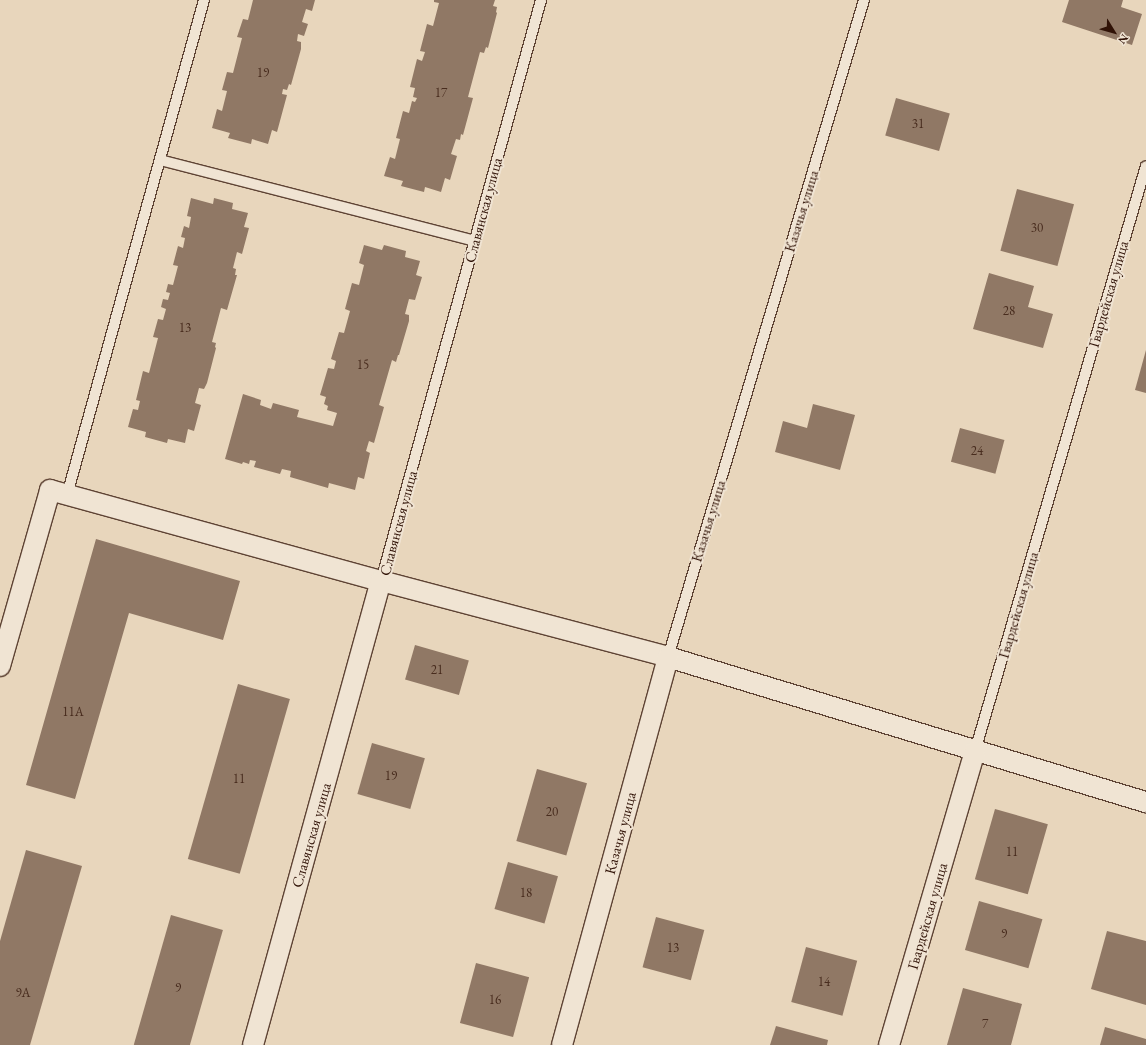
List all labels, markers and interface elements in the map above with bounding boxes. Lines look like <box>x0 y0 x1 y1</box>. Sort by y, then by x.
north arrow <box>1094 12 1134 52</box>
text: N <box>1115 31 1132 47</box>
house number: 19 <box>257 65 269 81</box>
house number: 17 <box>435 85 447 101</box>
house number: 31 <box>912 116 924 132</box>
street label: Славянская улица <box>460 155 506 265</box>
street label: Казачья улица <box>780 168 822 254</box>
house number: 30 <box>1031 220 1043 236</box>
street label: Гвардейская улица <box>1084 239 1132 349</box>
house number: 28 <box>1003 303 1015 319</box>
house number: 13 <box>179 320 191 336</box>
house number: 15 <box>357 357 369 373</box>
house number: 24 <box>971 443 983 459</box>
street label: Славянская улица <box>375 468 421 578</box>
street label: Казачья улица <box>687 478 729 564</box>
street label: Гвардейская улица <box>994 550 1042 660</box>
house number: 21 <box>431 662 443 678</box>
house number: 11А <box>62 704 84 720</box>
house number: 19 <box>385 768 397 784</box>
house number: 11 <box>233 771 245 787</box>
street label: Славянская улица <box>287 781 335 889</box>
street label: Казачья улица <box>600 790 640 876</box>
house number: 20 <box>546 804 558 820</box>
house number: 11 <box>1006 844 1018 860</box>
street label: Гвардейская улица <box>903 861 951 971</box>
house number: 18 <box>520 885 532 901</box>
house number: 9 <box>1001 926 1007 942</box>
house number: 13 <box>667 940 679 956</box>
house number: 14 <box>818 974 830 990</box>
house number: 9 <box>175 980 181 996</box>
house number: 9А <box>15 985 31 1001</box>
house number: 16 <box>489 992 501 1008</box>
house number: 7 <box>982 1016 988 1032</box>

